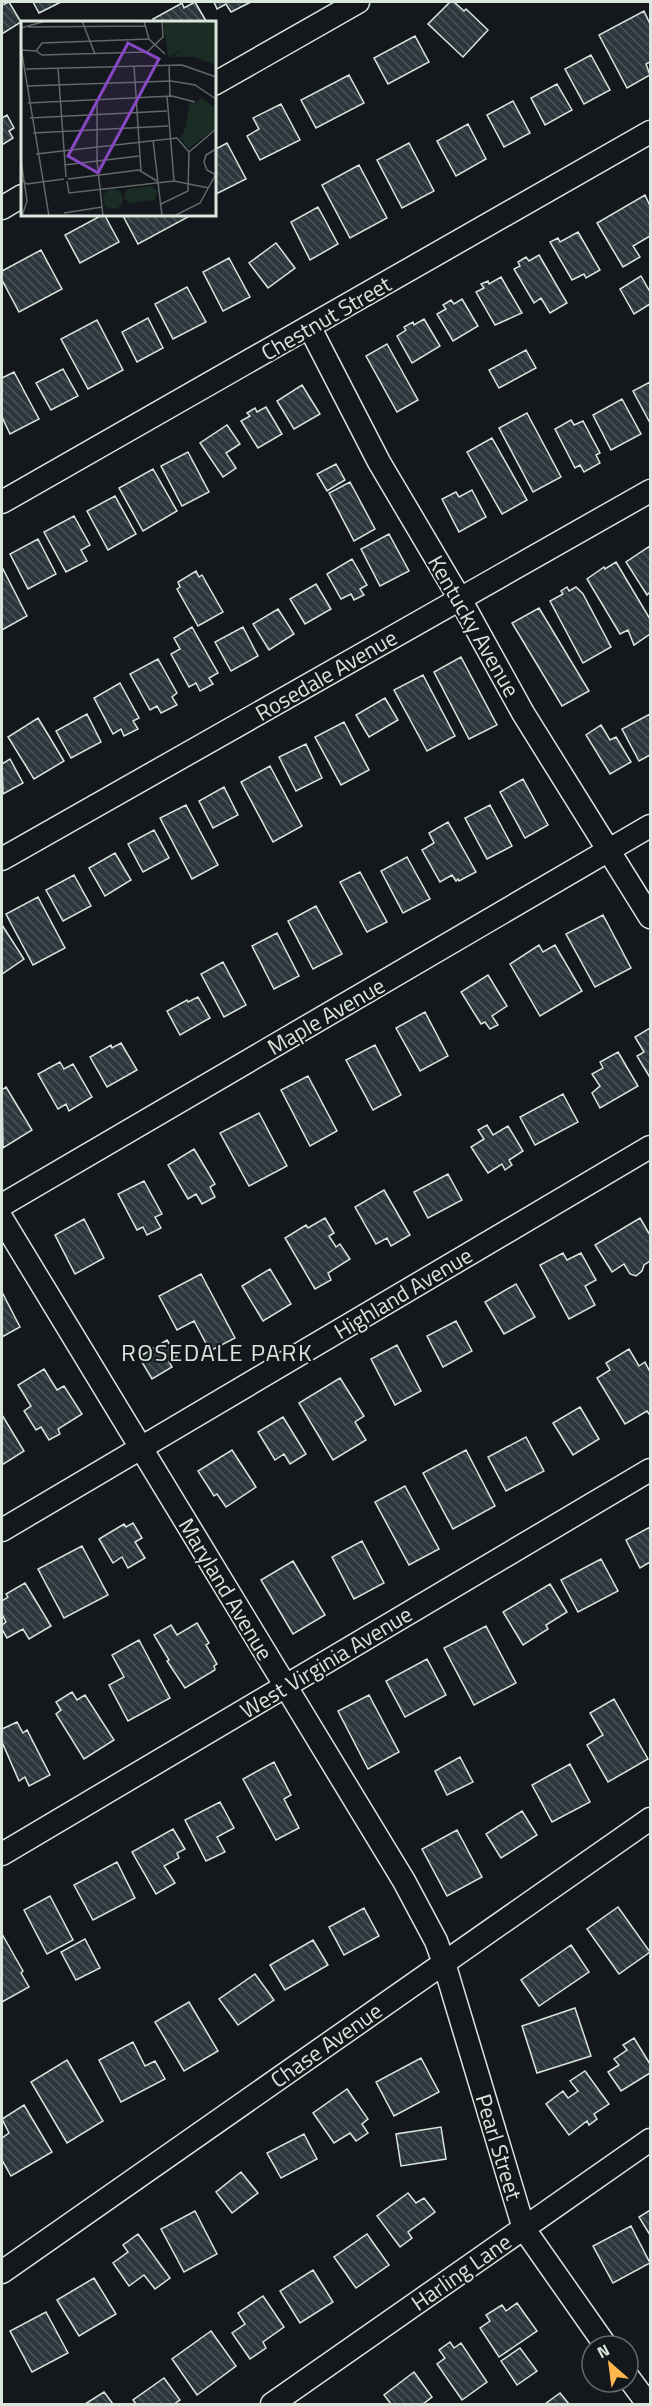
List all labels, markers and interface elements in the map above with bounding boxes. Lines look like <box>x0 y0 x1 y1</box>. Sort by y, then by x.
inset map <box>21 21 216 216</box>
street label: Chestnut Street <box>254 267 398 369</box>
street label: Kentucky Avenue <box>420 549 528 703</box>
street label: Rosedale Avenue <box>249 621 403 729</box>
street label: Maple Avenue <box>261 969 391 1063</box>
street label: Highland Avenue <box>327 1238 479 1348</box>
district label: ROSEDALE PARK <box>121 1334 313 1370</box>
street label: Maryland Avenue <box>170 1511 282 1667</box>
street label: West Virginia Avenue <box>233 1597 419 1727</box>
street label: Chase Avenue <box>263 1994 389 2096</box>
street label: Pearl Street <box>467 2090 531 2205</box>
street label: Harling Lane <box>404 2225 518 2319</box>
north arrow <box>580 2334 640 2394</box>
text: N <box>592 2338 613 2364</box>

